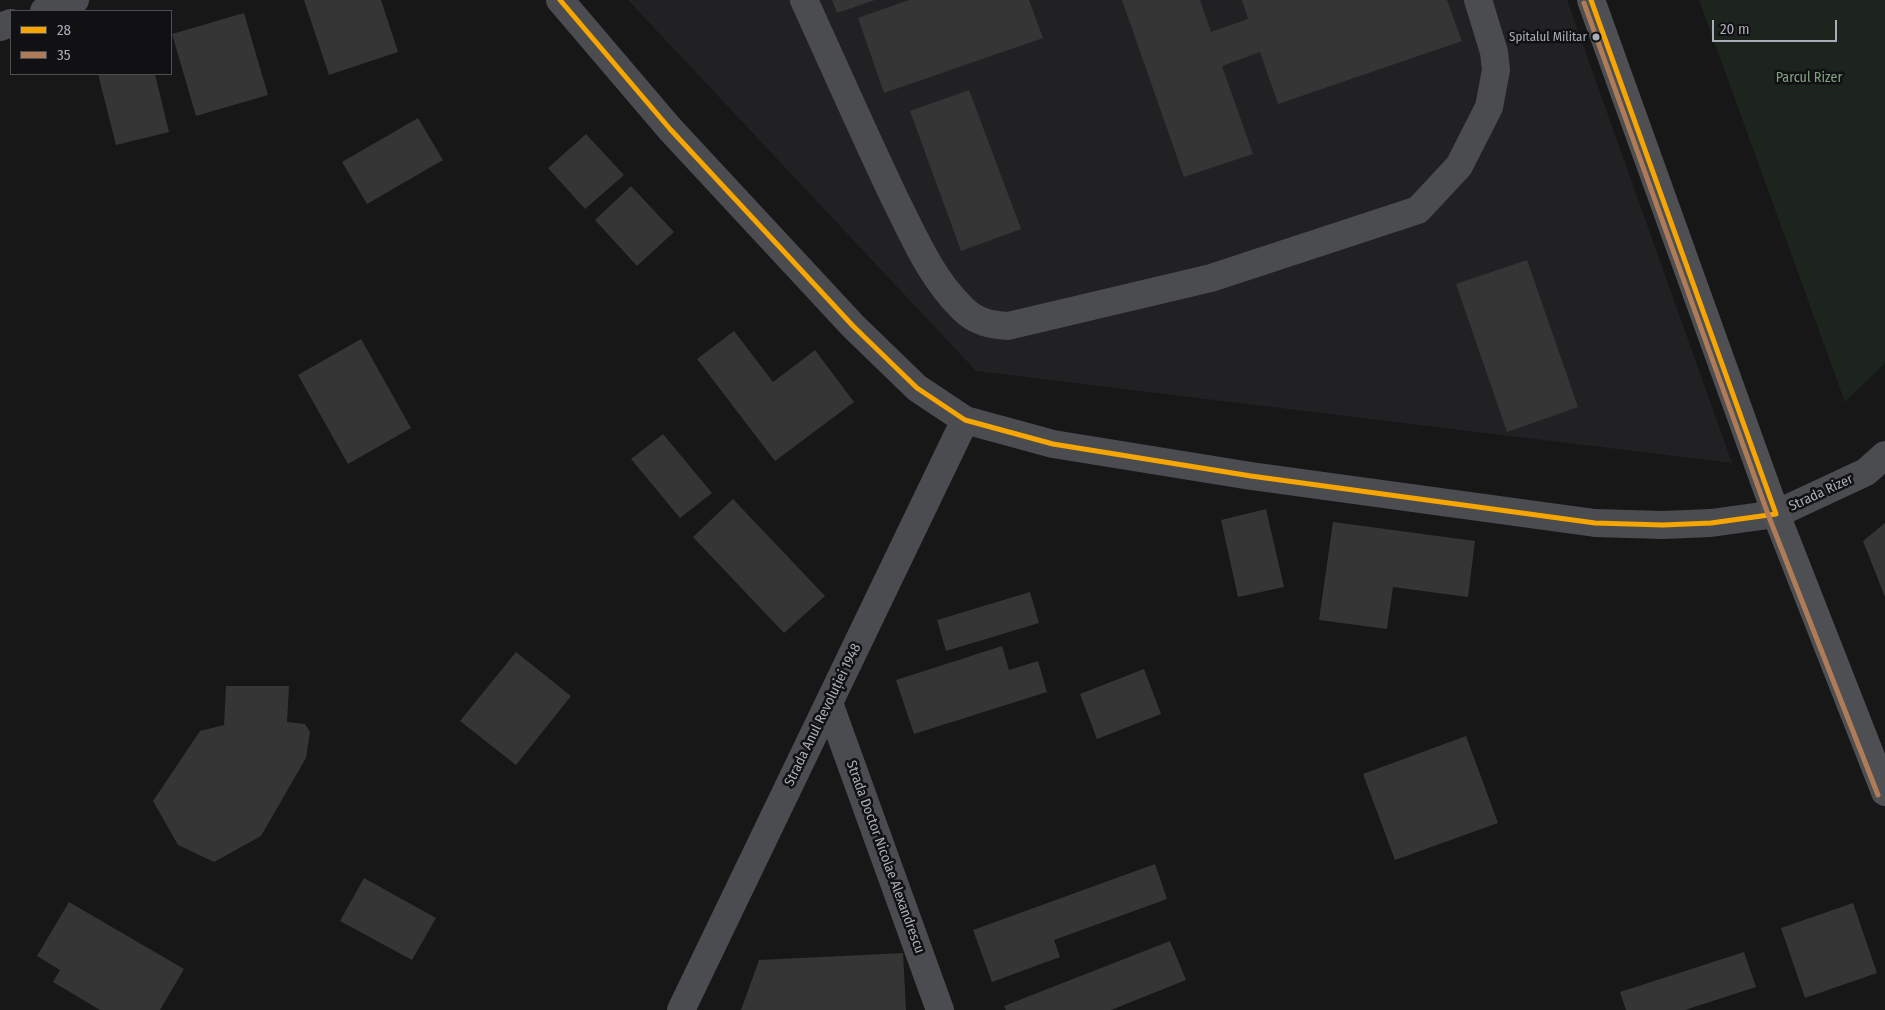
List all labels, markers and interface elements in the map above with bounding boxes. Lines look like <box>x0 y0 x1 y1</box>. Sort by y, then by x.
legend <box>10 10 172 75</box>
scale bar <box>1715 10 1840 42</box>
text: 20 m <box>1720 20 1750 38</box>
text: 28 <box>57 21 71 39</box>
place label: Spitalul Militar <box>1509 29 1587 45</box>
marker: Spitalul Militar <box>1591 32 1601 42</box>
text: 35 <box>57 46 71 64</box>
park label: Parcul Rizer <box>1776 70 1842 86</box>
street label: Strada Rizer <box>1786 471 1856 515</box>
street label: Strada Anul Revoluției 1948 <box>781 641 865 789</box>
street label: Strada Doctor Nicolae Alexandrescu <box>842 758 928 956</box>

